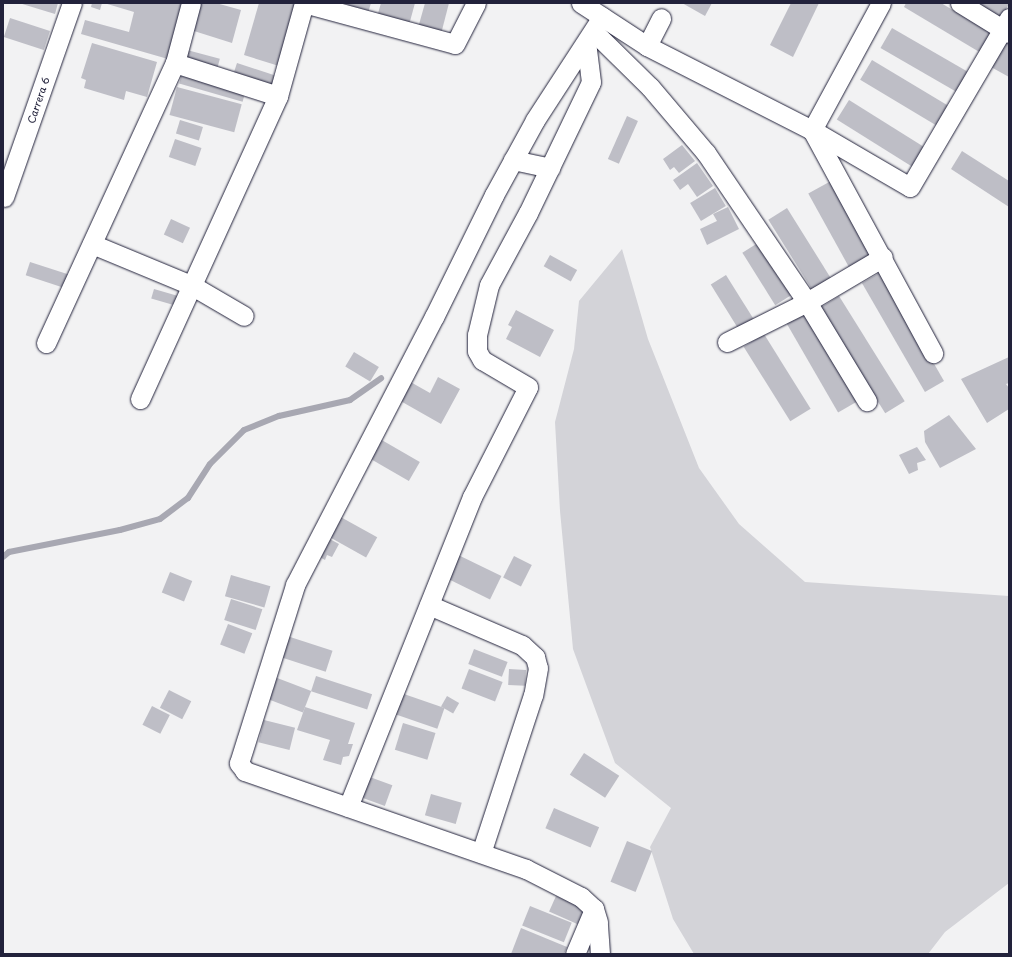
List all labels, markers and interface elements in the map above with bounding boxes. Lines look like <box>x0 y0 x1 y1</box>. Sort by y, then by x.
street label: Carrera 6 <box>24 75 52 125</box>

